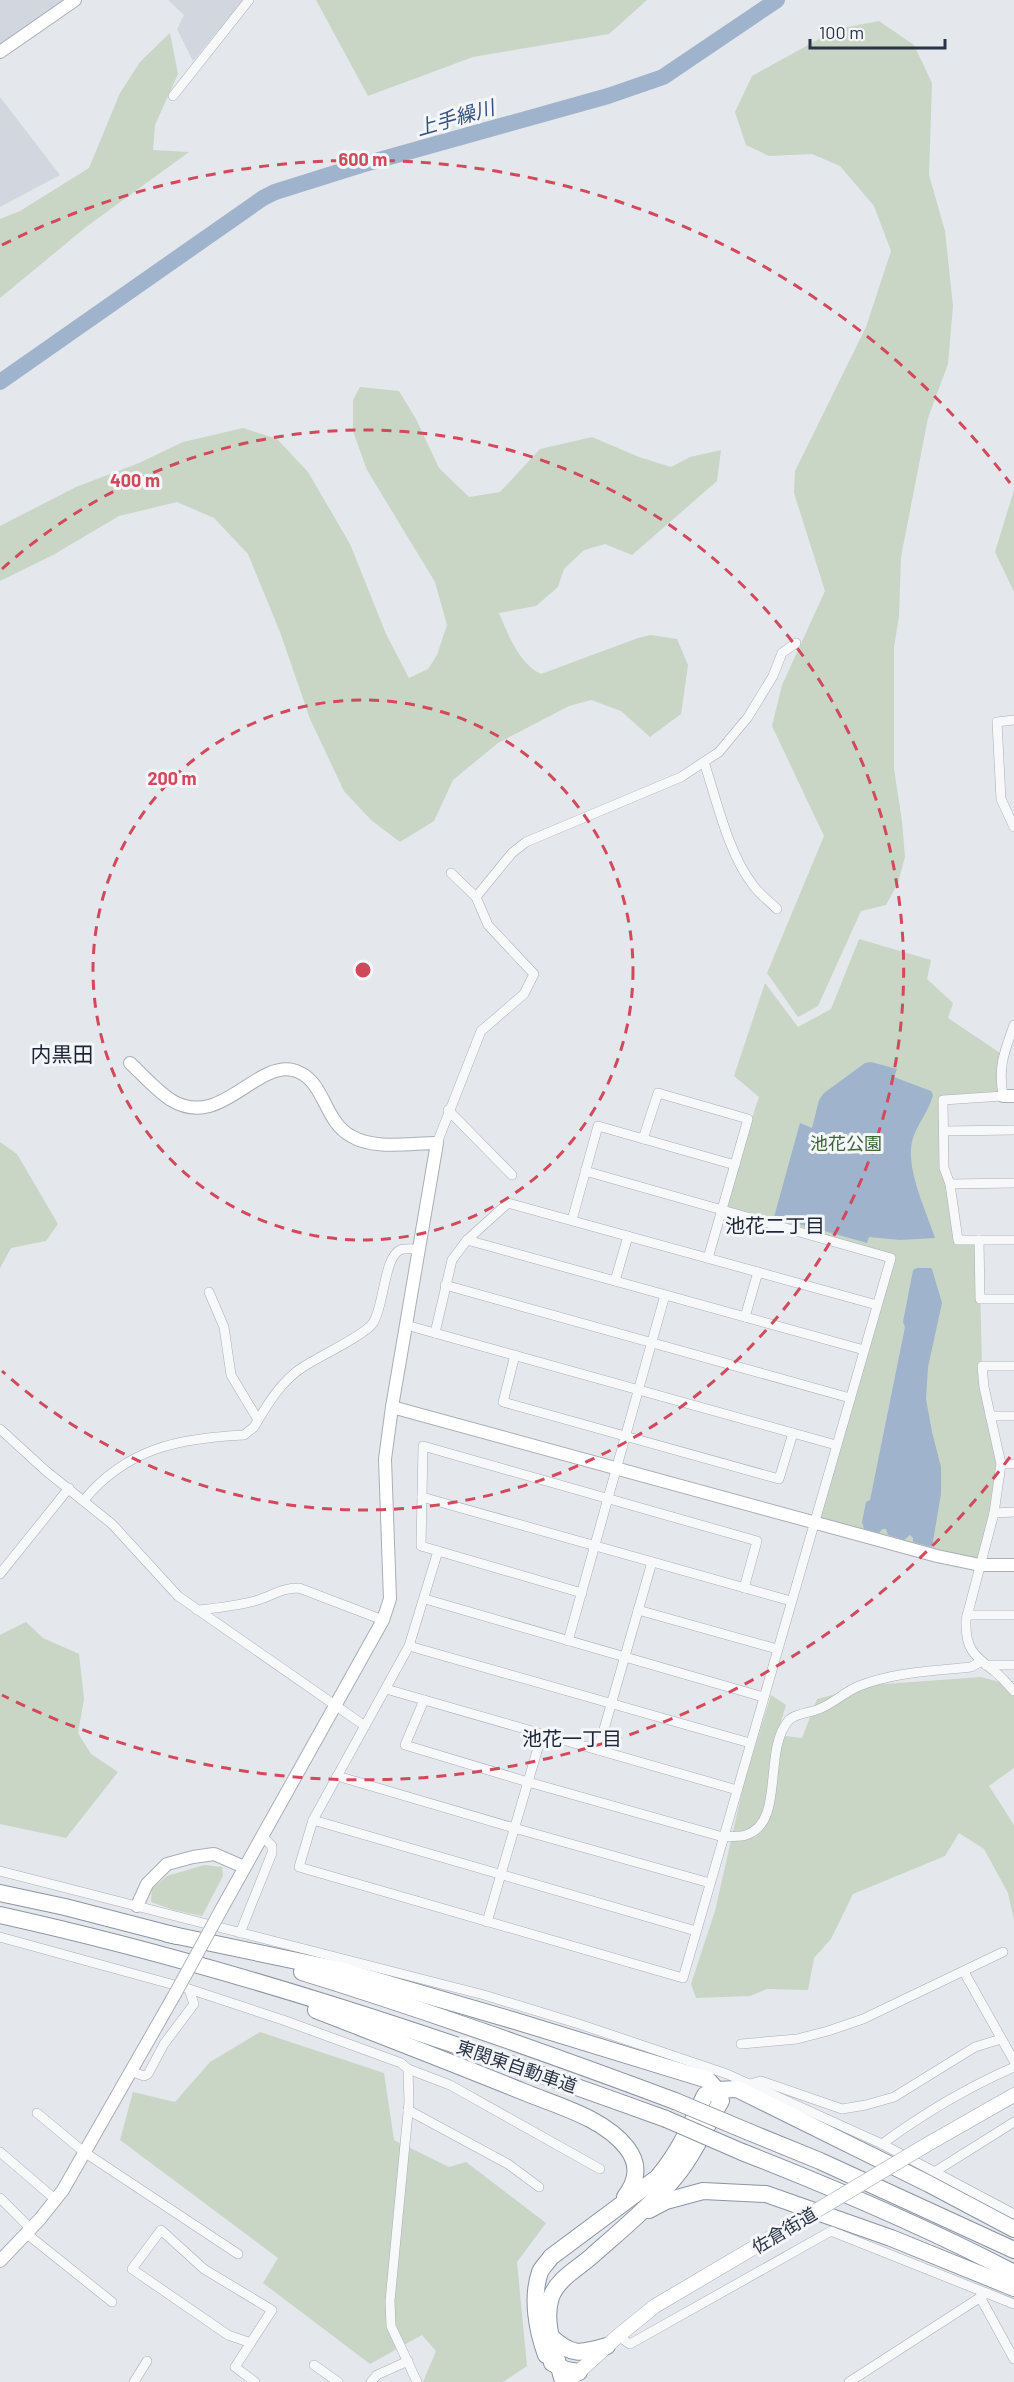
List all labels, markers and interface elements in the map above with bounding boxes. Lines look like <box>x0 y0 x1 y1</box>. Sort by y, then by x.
scale bar <box>810 12 945 50</box>
text: 100 m <box>819 21 864 43</box>
water label: 上手繰川 <box>413 94 499 140</box>
text: 600 m <box>339 148 387 170</box>
text: 400 m <box>110 469 160 491</box>
text: 200 m <box>147 767 197 789</box>
centre of rings <box>353 960 373 980</box>
district label: 内黒田 <box>31 1041 94 1066</box>
park label: 池花公園 <box>810 1132 882 1154</box>
district label: 池花二丁目 <box>725 1213 825 1237</box>
district label: 池花一丁目 <box>522 1726 622 1750</box>
street label: 東関東自動車道 <box>454 2035 580 2097</box>
street label: 佐倉街道 <box>747 2202 821 2258</box>

